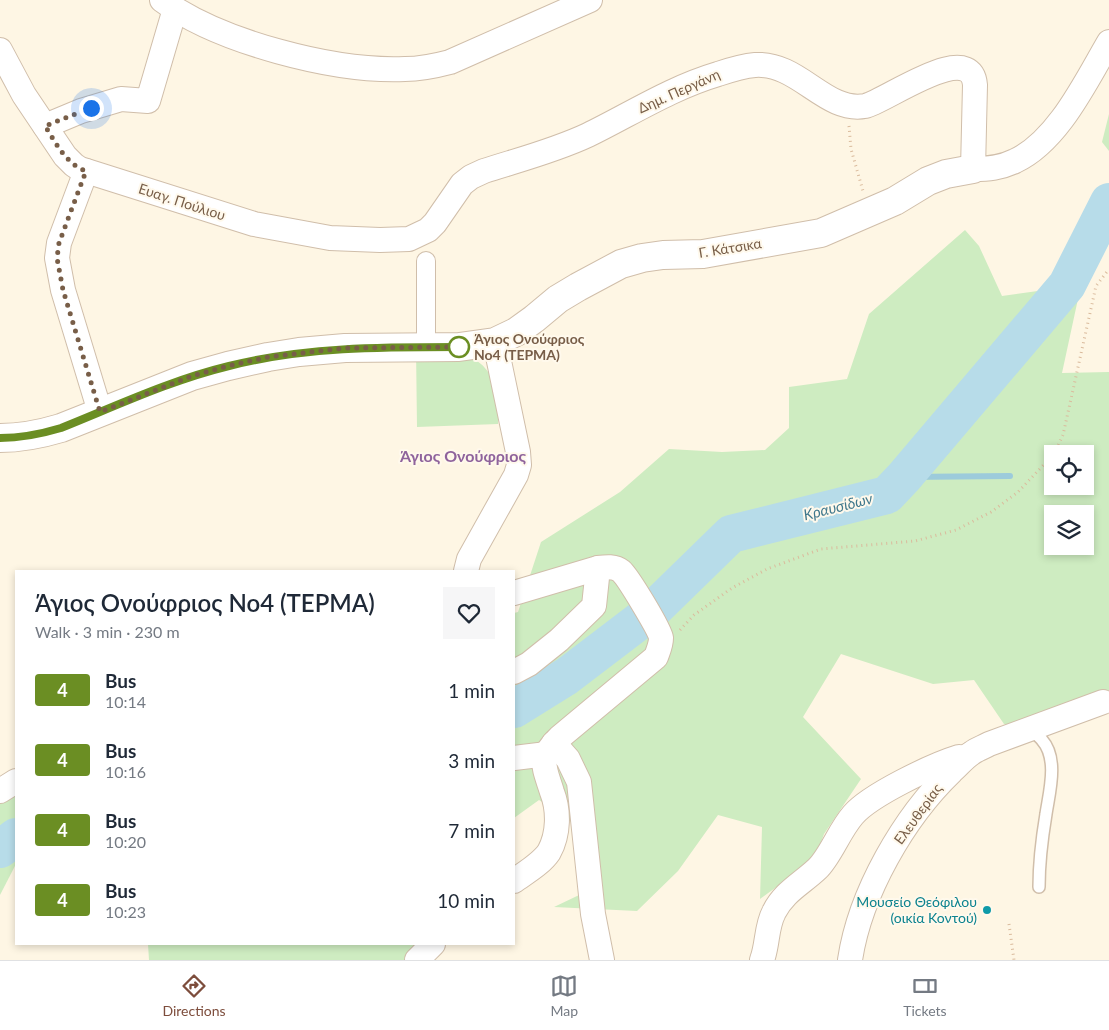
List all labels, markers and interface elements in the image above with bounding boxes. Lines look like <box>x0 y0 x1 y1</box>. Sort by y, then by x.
street label: Δημ. Περγάνη <box>635 65 722 116</box>
your location <box>79 96 104 121</box>
street label: Ευαγ. Πούλιου <box>137 179 228 224</box>
street label: Γ. Κάτσικα <box>697 234 763 261</box>
place label: Άγιος Ονούφριος Νο4 (ΤΕΡΜΑ) <box>473 330 585 363</box>
marker: Άγιος Ονούφριος Νο4 (ΤΕΡΜΑ) <box>448 336 470 358</box>
map controls <box>1044 445 1094 555</box>
button: locate <box>1044 445 1094 495</box>
district label: Άγιος Ονούφριος <box>399 446 527 465</box>
water label: Κραυσίδων <box>801 489 875 523</box>
button: layers <box>1044 505 1094 555</box>
button: heart <box>443 587 495 639</box>
text: Άγιος Ονούφριος Νο4 (ΤΕΡΜΑ) <box>35 588 375 617</box>
text: Walk · 3 min · 230 m <box>35 622 180 641</box>
text: Bus <box>105 669 136 692</box>
text: 4 <box>57 679 68 701</box>
text: 1 min <box>448 679 495 702</box>
text: 10:14 <box>105 692 146 711</box>
text: Bus <box>105 739 136 762</box>
text: 4 <box>57 749 68 771</box>
text: 3 min <box>448 749 495 772</box>
text: 10:16 <box>105 762 146 781</box>
street label: Ελευθερίας <box>890 780 946 847</box>
text: Bus <box>105 809 136 832</box>
text: 4 <box>57 819 68 841</box>
text: 7 min <box>448 819 495 842</box>
text: 10:20 <box>105 832 146 851</box>
text: Bus <box>105 879 136 902</box>
text: 4 <box>57 889 68 911</box>
text: 10 min <box>437 889 495 912</box>
place label: Μουσείο Θεόφιλου (οικία Κοντού) <box>856 893 977 926</box>
text: 10:23 <box>105 902 146 921</box>
marker: Μουσείο Θεόφιλου (οικία Κοντού) <box>981 904 993 916</box>
tab: Directions <box>162 972 226 1019</box>
tab: Map <box>550 972 578 1019</box>
tab: Tickets <box>903 972 947 1019</box>

